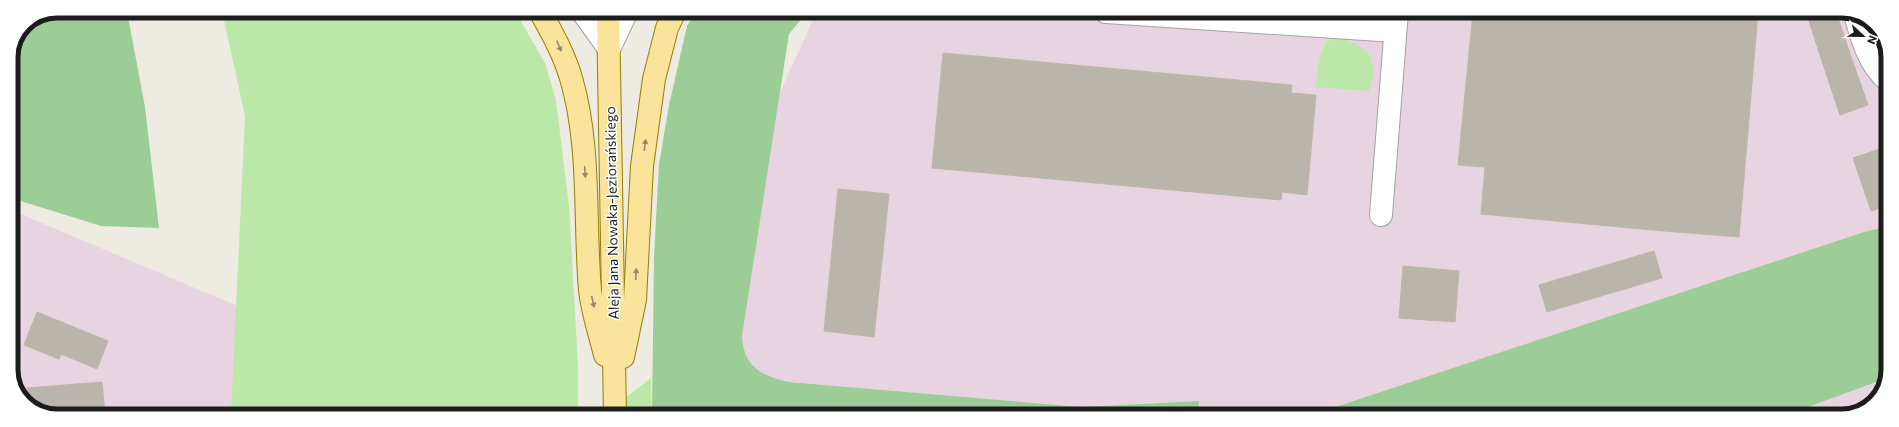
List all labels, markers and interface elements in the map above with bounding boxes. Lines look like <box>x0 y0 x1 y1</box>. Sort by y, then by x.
north arrow <box>1843 16 1883 56</box>
text: N <box>1865 34 1880 46</box>
one-way arrow <box>556 40 562 52</box>
street label: Aleja Jana Nowaka-Jeziorańskiego <box>601 106 622 320</box>
one-way arrow <box>642 139 648 151</box>
one-way arrow <box>581 166 588 178</box>
one-way arrow <box>633 268 640 280</box>
one-way arrow <box>590 295 596 308</box>

